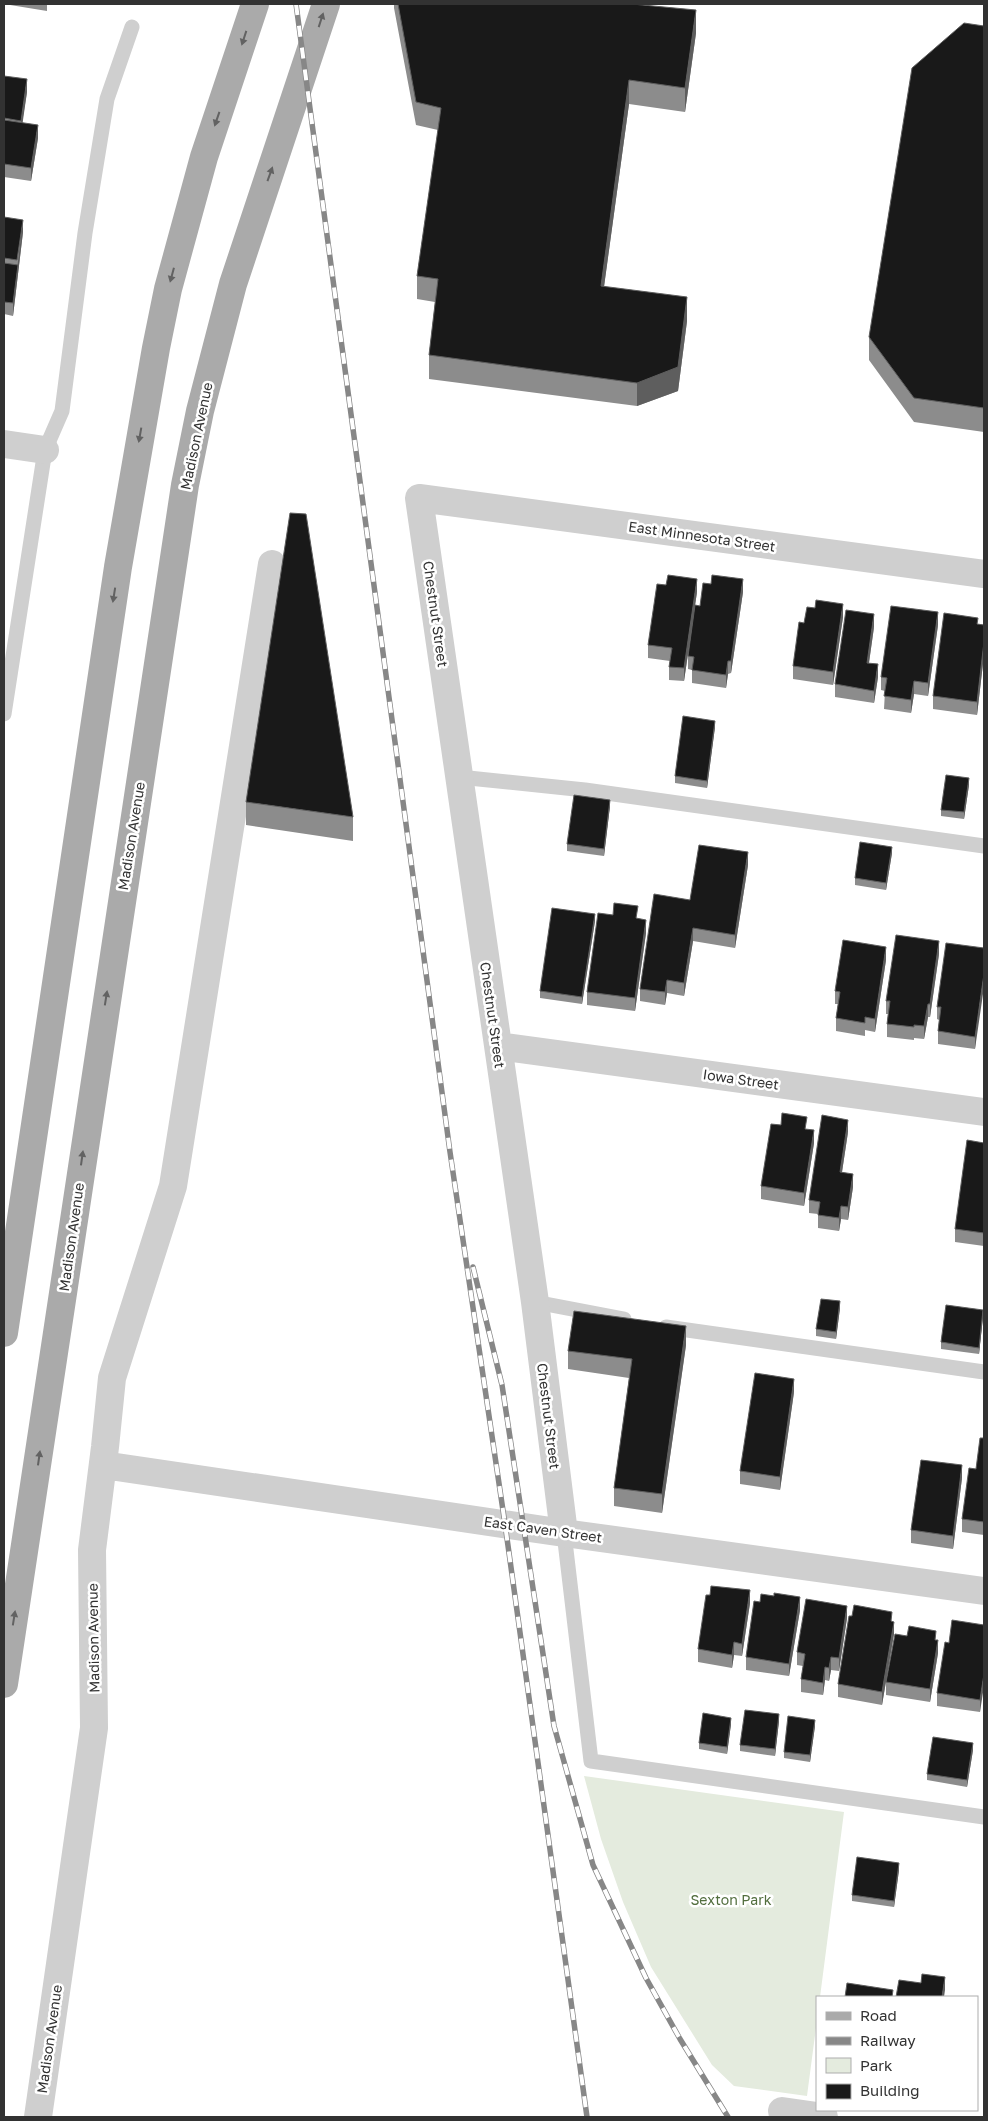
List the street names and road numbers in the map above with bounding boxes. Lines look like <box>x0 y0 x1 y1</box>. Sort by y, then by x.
street label: Madison Avenue <box>176 381 216 491</box>
street label: East Minnesota Street <box>627 517 777 555</box>
street label: Chestnut Street <box>420 560 452 668</box>
street label: Madison Avenue <box>114 781 148 891</box>
street label: Chestnut Street <box>477 961 509 1069</box>
street label: Iowa Street <box>702 1065 780 1093</box>
street label: Madison Avenue <box>55 1182 87 1292</box>
street label: Chestnut Street <box>534 1362 564 1470</box>
street label: East Caven Street <box>483 1512 603 1546</box>
street label: Madison Avenue <box>84 1583 102 1693</box>
street label: Madison Avenue <box>33 1984 65 2094</box>

